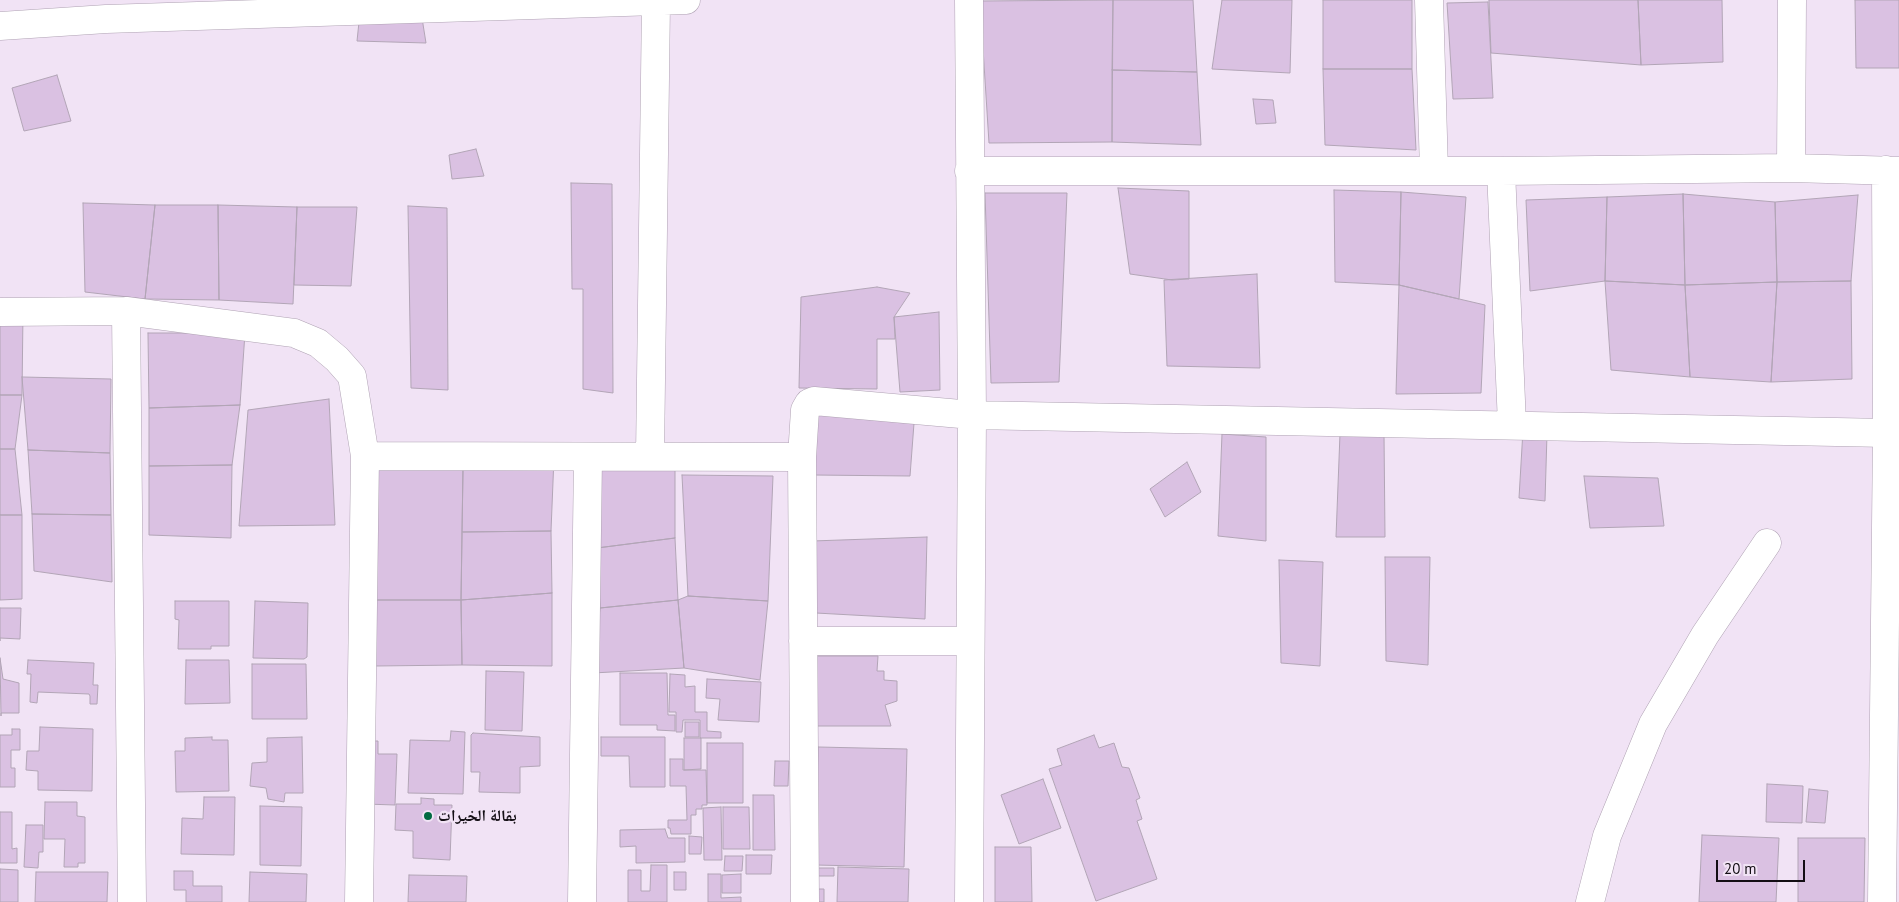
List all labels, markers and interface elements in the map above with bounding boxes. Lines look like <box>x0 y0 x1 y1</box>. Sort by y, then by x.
place label: بقالة الخيرات <box>438 806 517 826</box>
marker: بقالة الخيرات <box>422 810 434 822</box>
scale bar <box>1719 850 1808 882</box>
text: 20 m <box>1724 859 1757 878</box>

